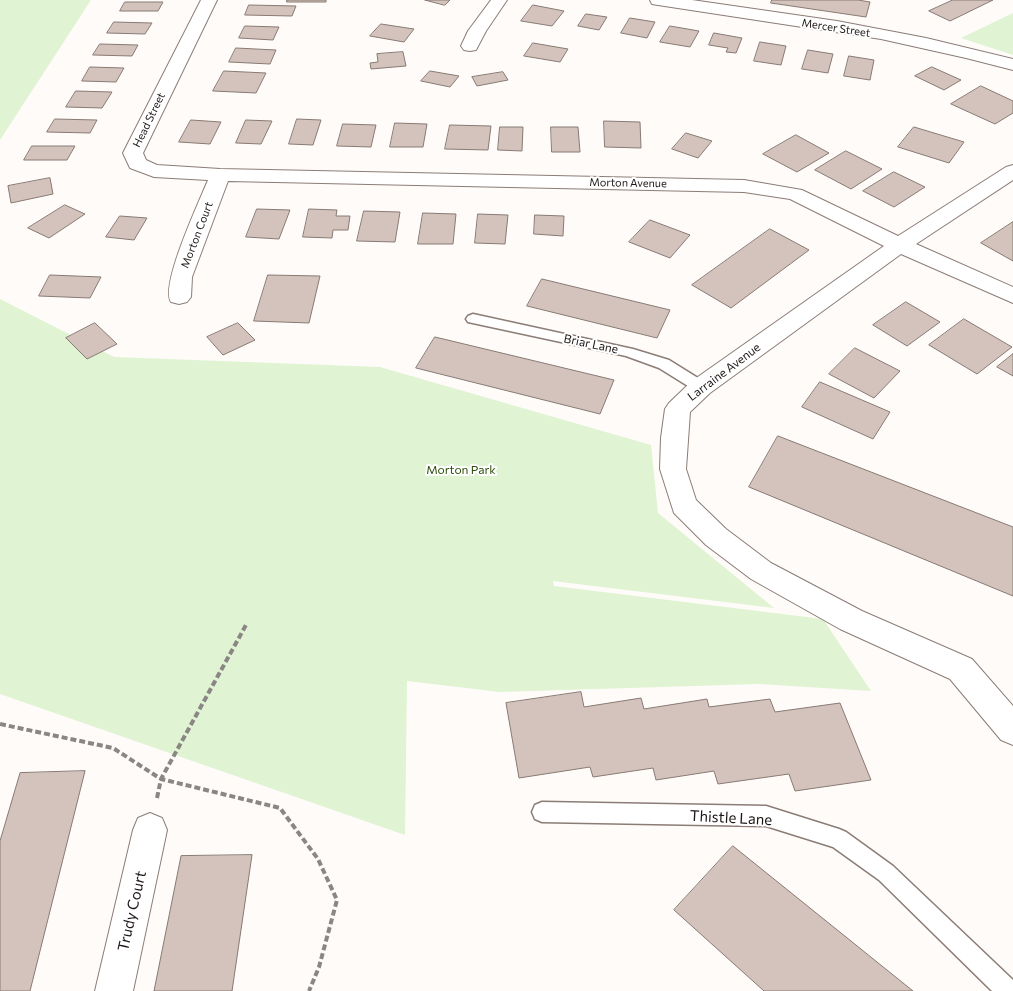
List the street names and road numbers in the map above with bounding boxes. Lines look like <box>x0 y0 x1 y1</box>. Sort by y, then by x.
street label: Mercer Street <box>801 16 871 40</box>
street label: Head Street <box>130 90 168 150</box>
street label: Morton Avenue <box>589 176 667 190</box>
street label: Morton Court <box>178 200 216 270</box>
street label: Briar Lane <box>562 331 620 357</box>
street label: Larraine Avenue <box>685 340 763 404</box>
street label: Thistle Lane <box>689 807 773 829</box>
street label: Trudy Court <box>114 869 150 953</box>

